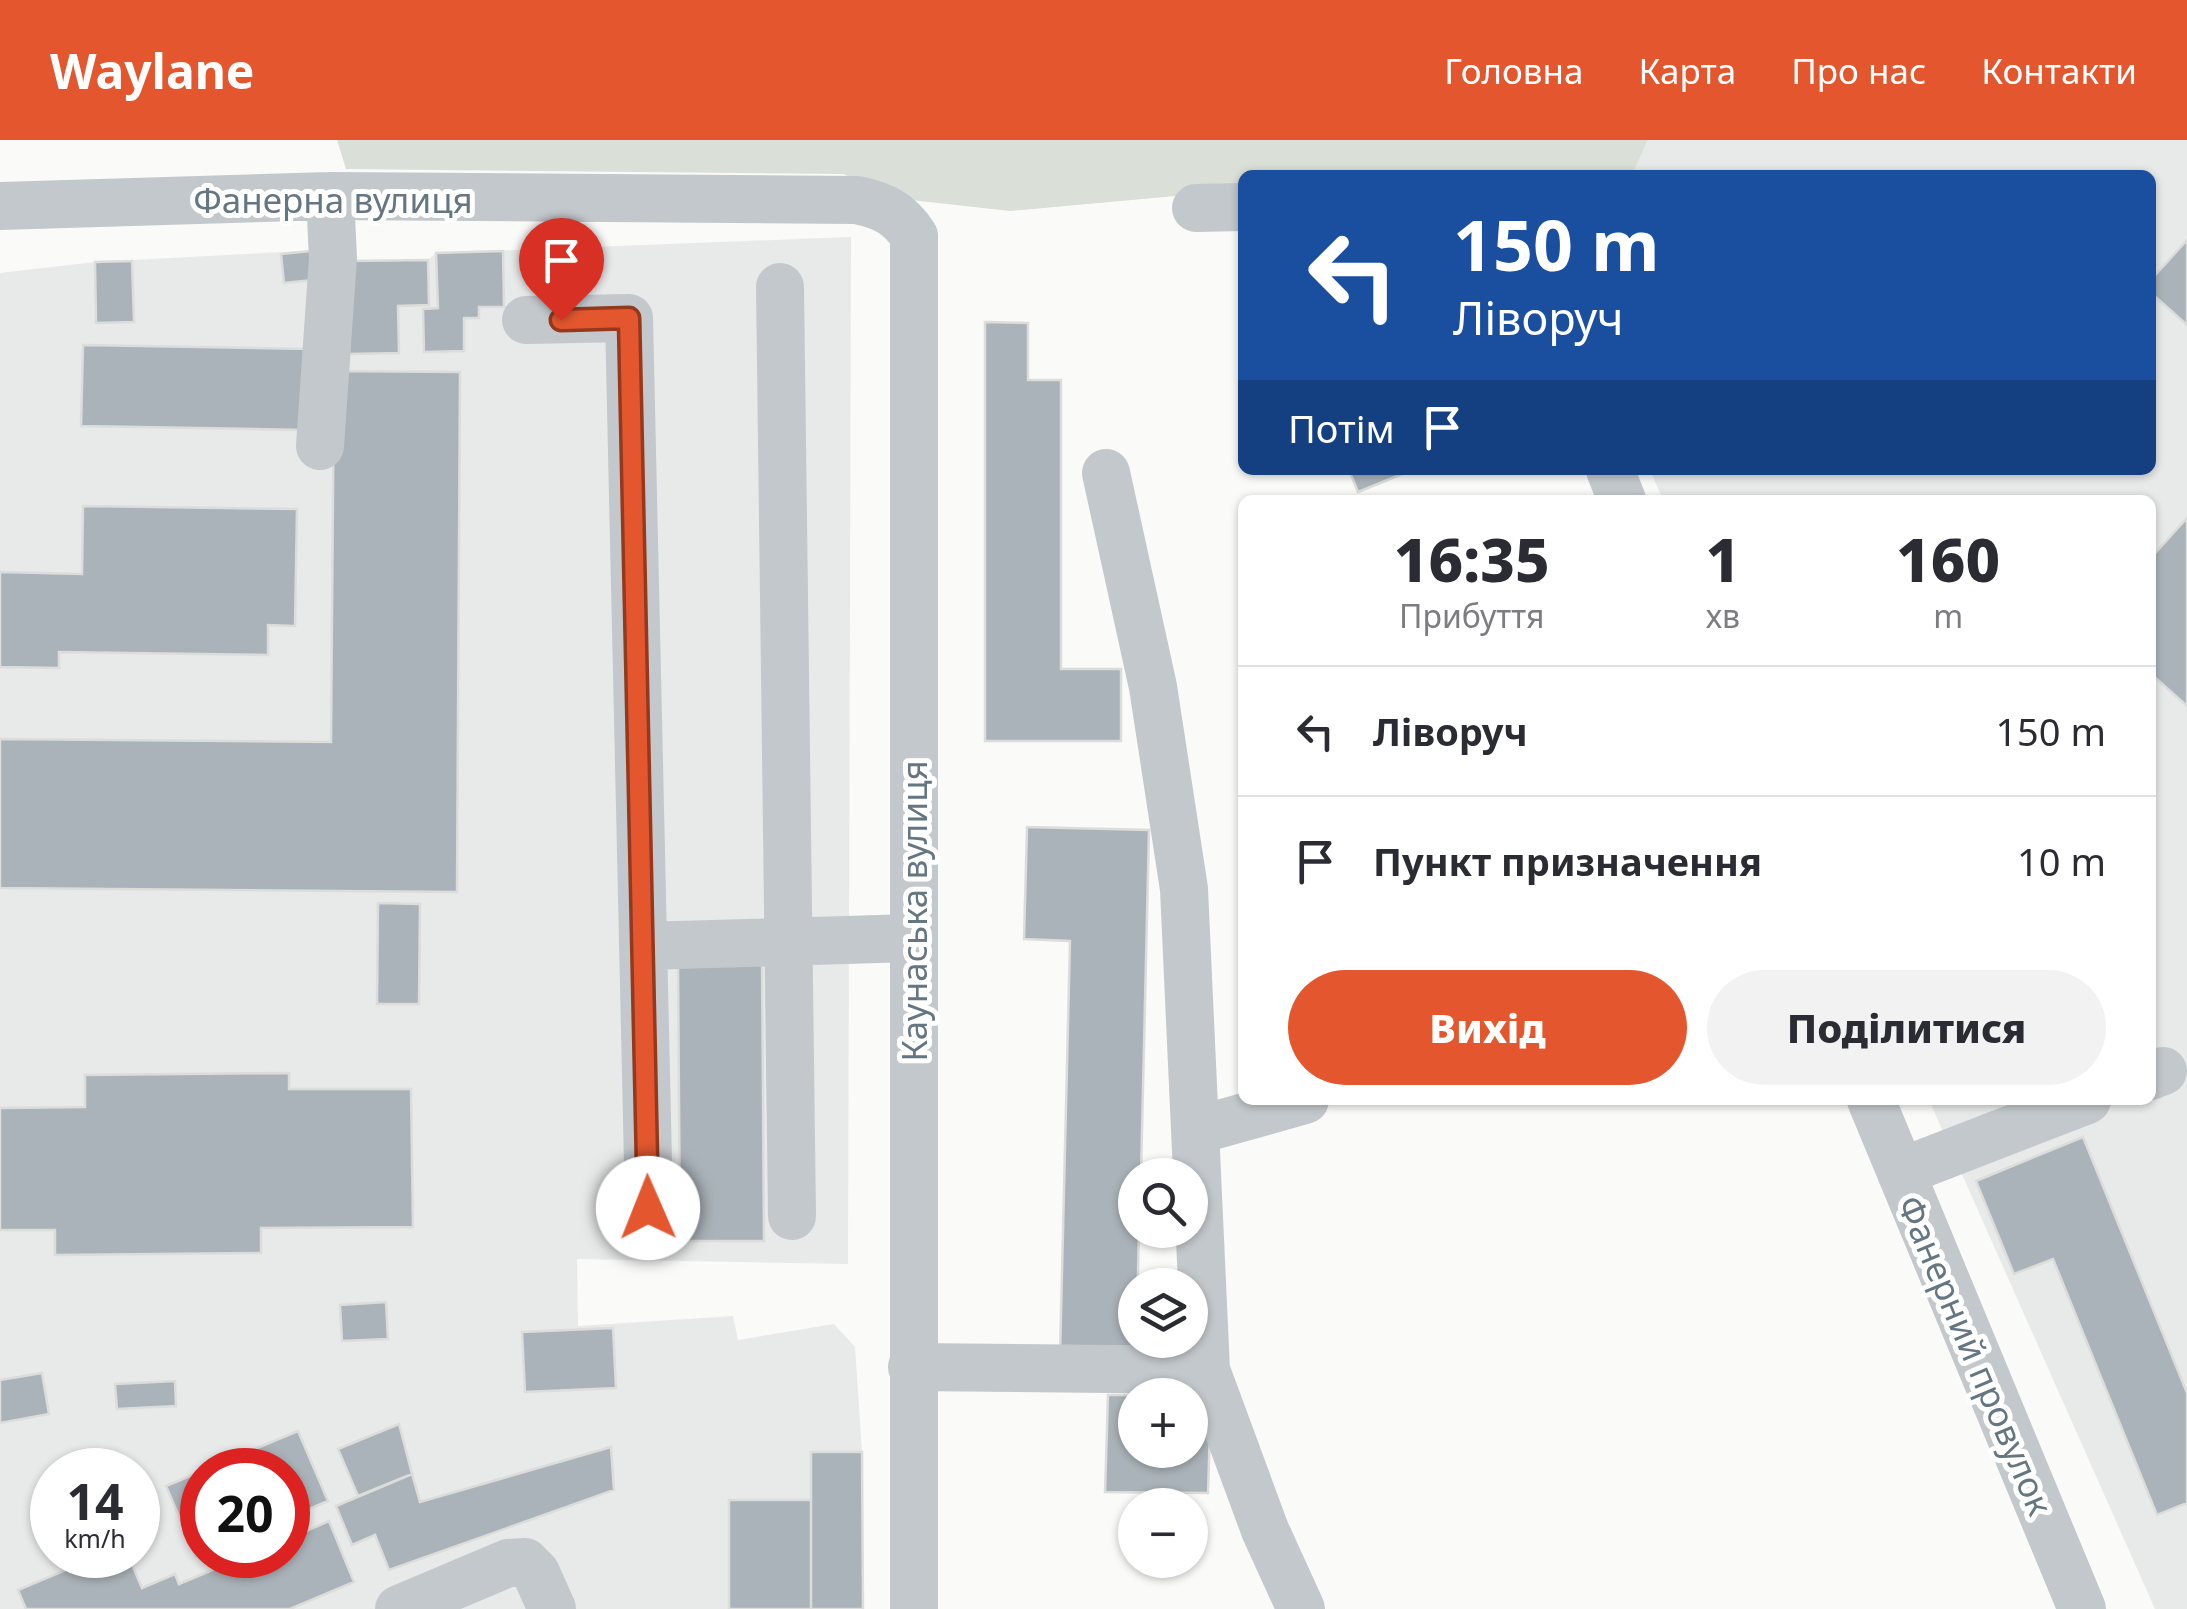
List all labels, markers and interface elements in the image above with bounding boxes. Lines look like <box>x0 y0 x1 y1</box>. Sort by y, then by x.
text: Waylane <box>50 38 255 103</box>
text: Головна <box>1444 47 1584 94</box>
text: Карта <box>1639 47 1736 94</box>
text: Про нас <box>1791 47 1926 94</box>
text: Контакти <box>1981 47 2137 94</box>
street label: Фанерна вулиця <box>193 176 473 223</box>
text: 150 m <box>1453 196 1660 292</box>
icon: left <box>1288 210 1418 340</box>
pin <box>519 218 604 321</box>
icon: arrive <box>534 233 589 288</box>
text: Ліворуч <box>1453 287 1624 348</box>
icon: arrive <box>1415 400 1470 455</box>
text: Потім <box>1288 402 1395 454</box>
text: 16:35 <box>1394 518 1550 600</box>
text: 1 <box>1706 518 1740 600</box>
text: 160 <box>1896 518 2000 600</box>
text: Прибуття <box>1399 594 1545 637</box>
text: хв <box>1706 594 1740 637</box>
text: m <box>1933 594 1963 637</box>
icon: left <box>1288 704 1343 759</box>
text: Ліворуч <box>1373 705 1528 757</box>
text: 150 m <box>1995 705 2106 757</box>
street label: Каунаська вулиця <box>890 760 937 1062</box>
icon: arrive <box>1288 834 1343 889</box>
text: Пункт призначення <box>1373 835 1762 887</box>
text: 10 m <box>2017 835 2106 887</box>
button: Вихід <box>1288 970 1687 1085</box>
button: Поділитися <box>1707 970 2106 1085</box>
position arrow <box>596 1156 700 1260</box>
map controls <box>1118 1158 1208 1578</box>
button: search <box>1118 1158 1208 1248</box>
street label: Фанерний провулок <box>1887 1188 2065 1522</box>
button: layers <box>1118 1268 1208 1358</box>
button: + <box>1118 1378 1208 1468</box>
speed limit sign: 20 <box>180 1448 310 1578</box>
text: 14 <box>66 1467 124 1535</box>
button: − <box>1118 1488 1208 1578</box>
text: km/h <box>64 1521 126 1555</box>

